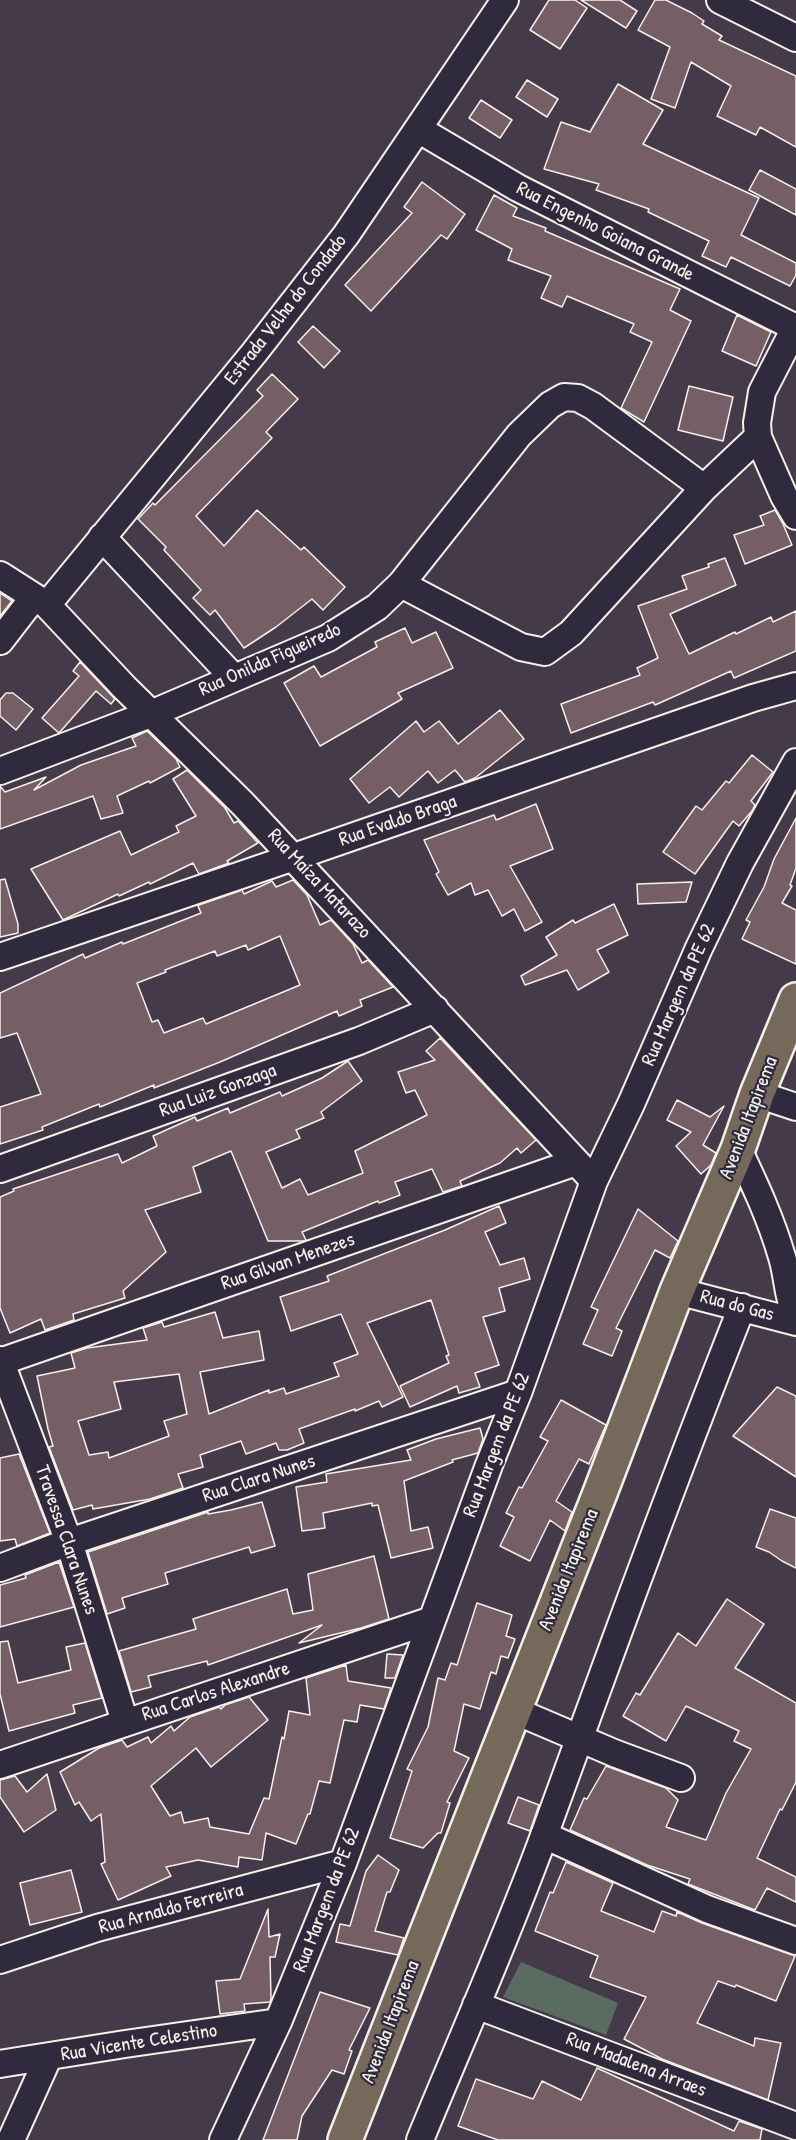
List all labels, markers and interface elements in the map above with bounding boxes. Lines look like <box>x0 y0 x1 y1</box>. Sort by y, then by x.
street label: Rua Engenho Goiana Grande <box>512 177 698 287</box>
street label: Estrada Velha do Condado <box>220 230 352 390</box>
street label: Rua Onilda Figueiredo <box>195 618 345 702</box>
street label: Rua Evaldo Braga <box>336 790 460 852</box>
street label: Rua Maíza Matarazo <box>262 824 376 944</box>
street label: Rua Margem da PE 62 <box>637 920 721 1070</box>
street label: Avenida Itapirema <box>715 1053 783 1183</box>
street label: Rua Luiz Gonzaga <box>156 1059 280 1123</box>
street label: Rua Gilvan Menezes <box>218 1228 358 1296</box>
street label: Rua do Gas <box>698 1285 776 1327</box>
street label: Rua Margem da PE 62 <box>458 1369 536 1521</box>
street label: Rua Clara Nunes <box>200 1449 318 1509</box>
street label: Travessa Clara Nunes <box>29 1462 103 1618</box>
street label: Avenida Itapirema <box>534 1506 604 1634</box>
street label: Rua Carlos Alexandre <box>139 1657 293 1727</box>
street label: Rua Margem da PE 62 <box>288 1824 366 1976</box>
street label: Rua Arnaldo Ferreira <box>96 1878 246 1940</box>
street label: Avenida Itapirema <box>357 1957 425 2087</box>
street label: Rua Vicente Celestino <box>59 2019 219 2067</box>
street label: Rua Madalena Arraes <box>562 2027 710 2103</box>

